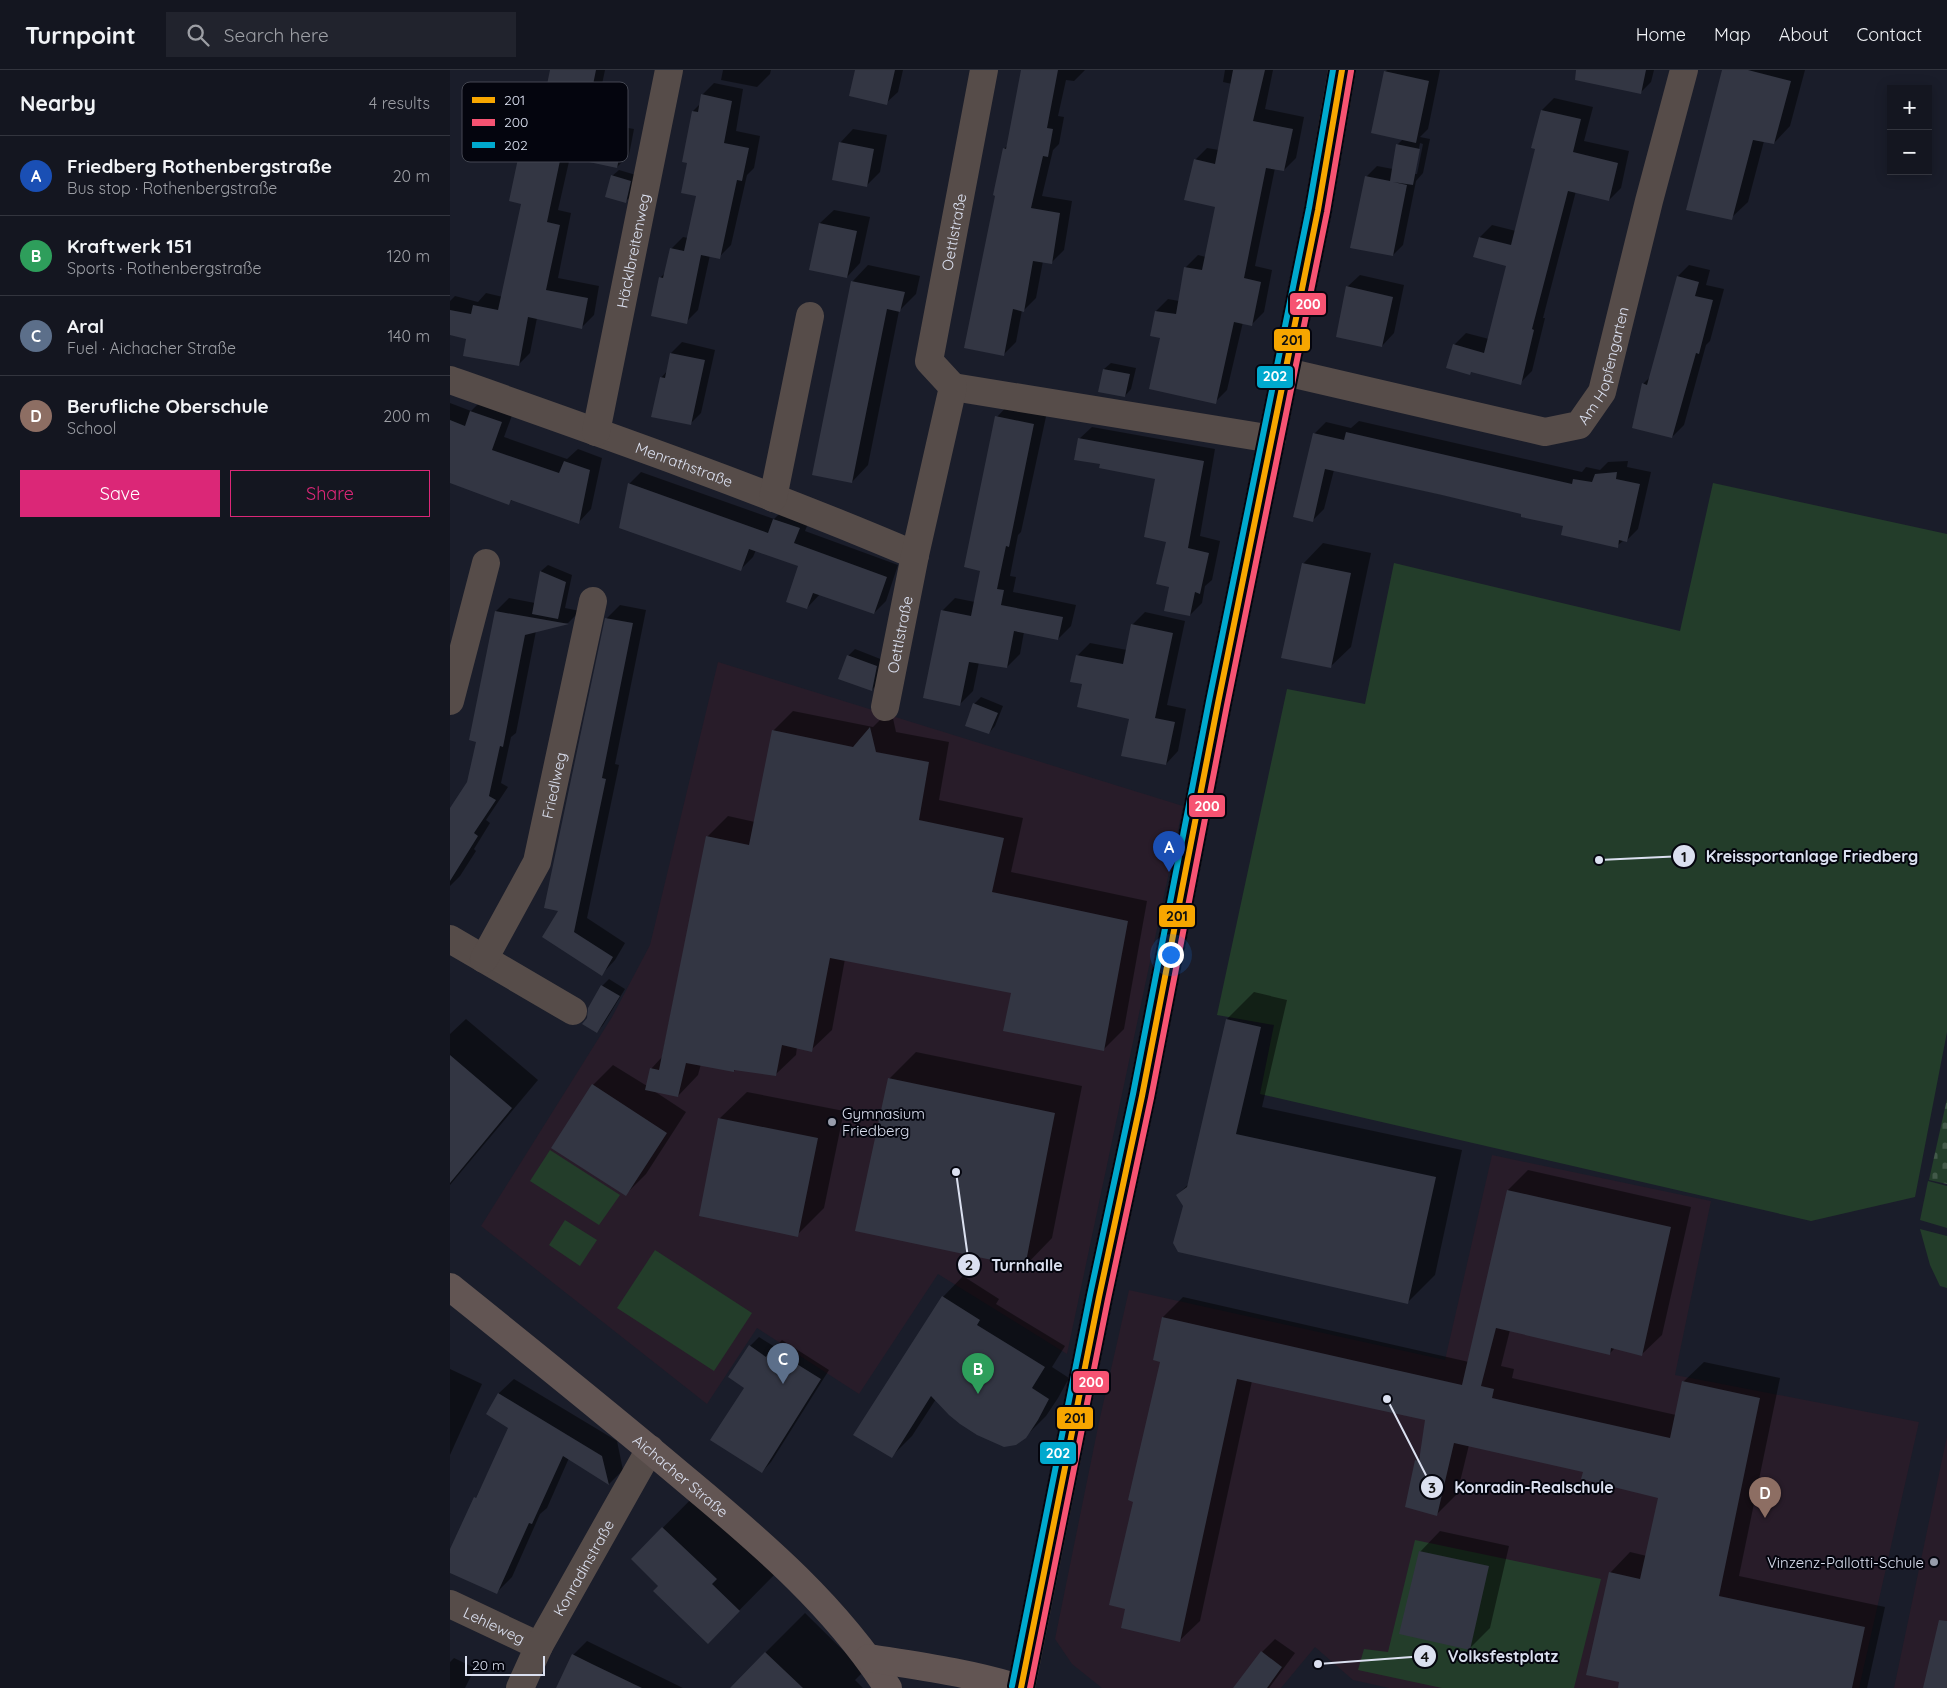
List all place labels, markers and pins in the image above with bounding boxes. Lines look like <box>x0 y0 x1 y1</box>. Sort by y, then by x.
pin: A <box>1153 831 1185 872</box>
callout: Kreissportanlage Friedberg <box>1671 841 1928 872</box>
place label: Gymnasium Friedberg <box>842 1104 925 1140</box>
marker: Gymnasium Friedberg <box>826 1116 838 1128</box>
callout: Turnhalle <box>957 1250 1073 1281</box>
pin: C <box>767 1343 799 1384</box>
pin: B <box>962 1353 994 1394</box>
callout: Konradin-Realschule <box>1419 1472 1624 1503</box>
pin: D <box>1749 1477 1781 1518</box>
place label: Vinzenz-Pallotti-Schule <box>1767 1553 1924 1572</box>
marker: Vinzenz-Pallotti-Schule <box>1928 1556 1940 1568</box>
callout: Volksfestplatz <box>1413 1641 1568 1672</box>

